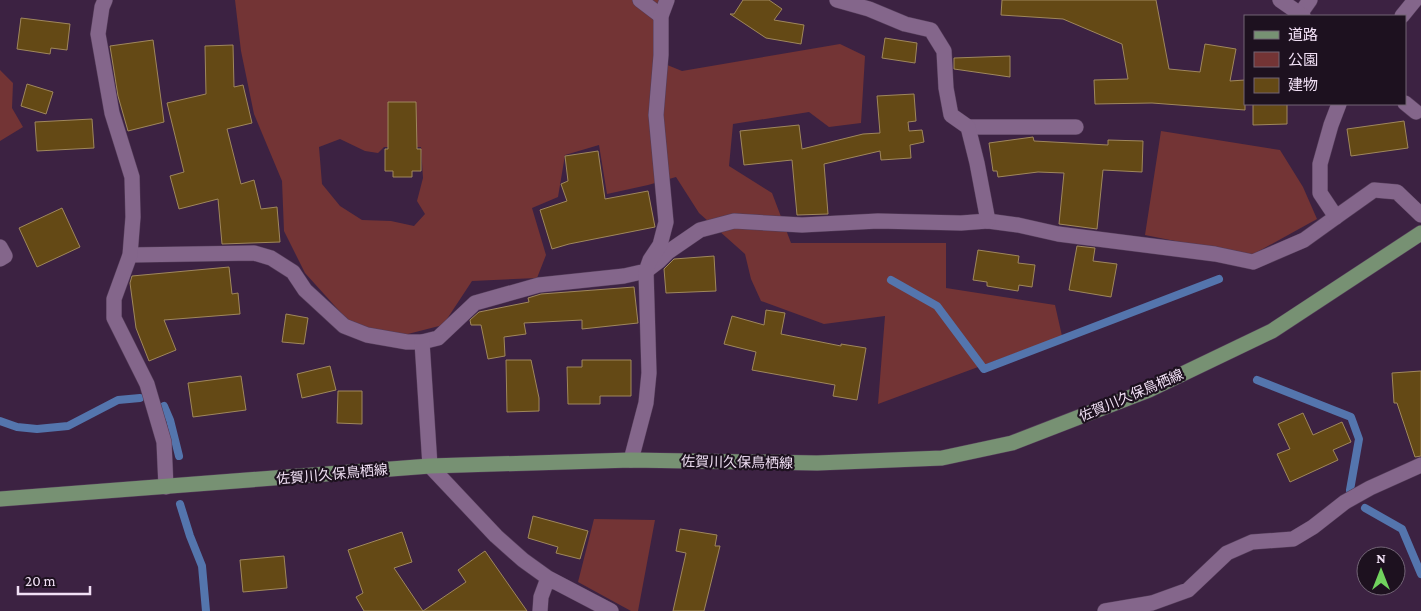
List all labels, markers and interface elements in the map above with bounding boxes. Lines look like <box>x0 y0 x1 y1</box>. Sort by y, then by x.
legend <box>1244 15 1406 105</box>
text: 道路 <box>1288 27 1318 43</box>
text: 公園 <box>1288 52 1318 68</box>
text: 建物 <box>1288 77 1318 93</box>
street label: 佐賀川久保鳥栖線 <box>1076 366 1186 424</box>
street label: 佐賀川久保鳥栖線 <box>681 453 793 471</box>
street label: 佐賀川久保鳥栖線 <box>276 461 388 487</box>
north arrow <box>1356 546 1406 596</box>
text: N <box>1376 550 1386 566</box>
scale bar <box>18 564 90 596</box>
text: 20 m <box>25 573 56 589</box>

